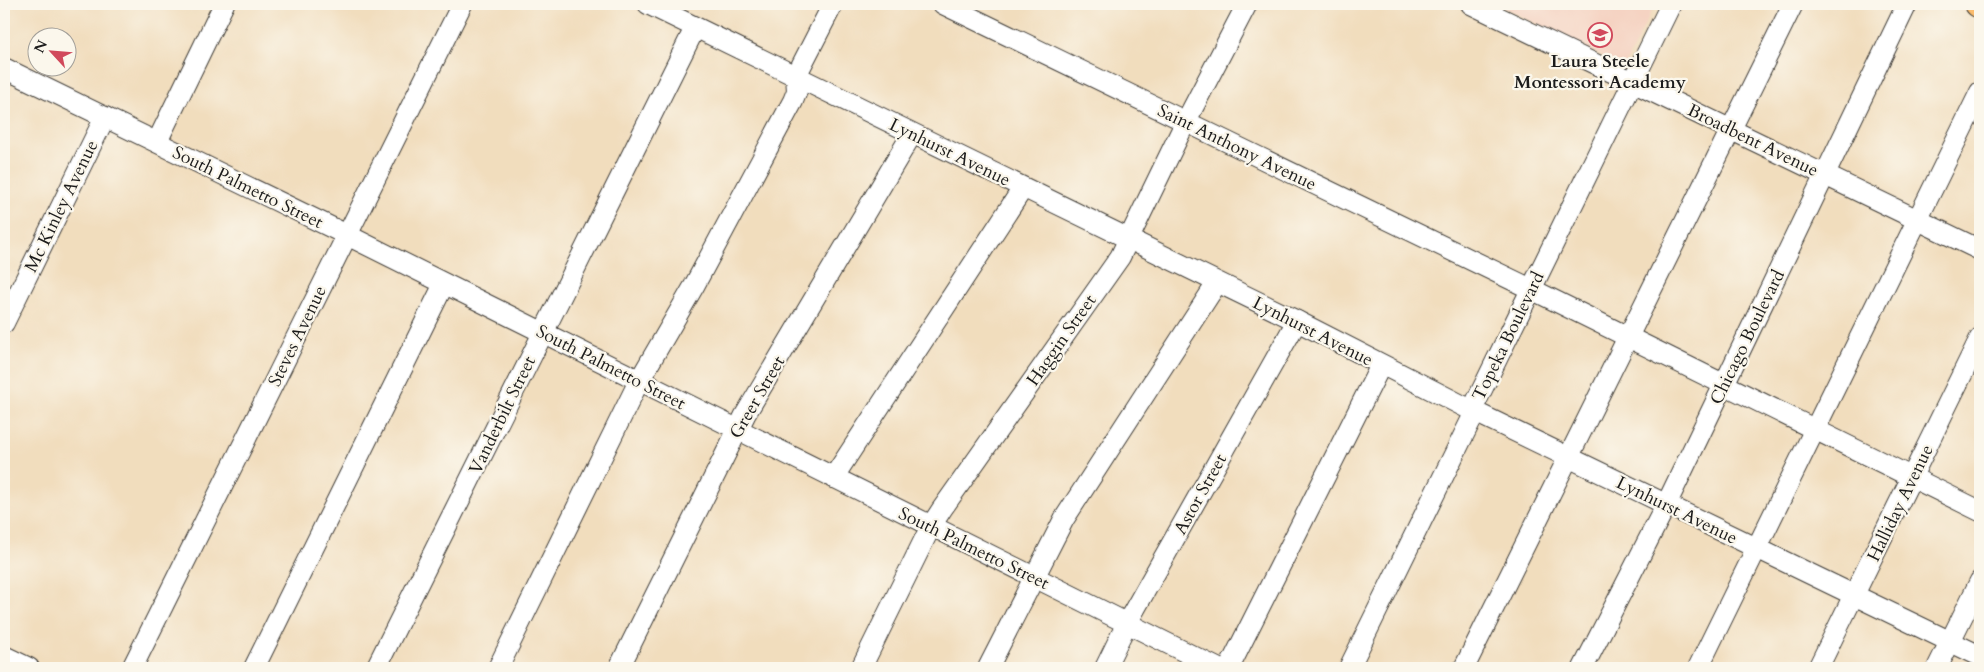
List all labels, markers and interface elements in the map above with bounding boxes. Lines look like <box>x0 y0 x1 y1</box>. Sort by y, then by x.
school or university icon: Laura Steele Montessori Academy <box>1587 22 1613 48</box>
north arrow <box>28 28 78 78</box>
text: N <box>30 37 52 56</box>
place label: Laura Steele Montessori Academy <box>1514 49 1687 95</box>
street label: Saint Anthony Avenue <box>1153 98 1320 197</box>
street label: Broadbent Avenue <box>1683 98 1822 183</box>
street label: Lynhurst Avenue <box>885 112 1015 193</box>
street label: Mc Kinley Avenue <box>19 136 104 276</box>
street label: South Palmetto Street <box>168 140 328 235</box>
street label: Chicago Boulevard <box>1704 265 1791 409</box>
street label: Topeka Boulevard <box>1466 267 1551 405</box>
street label: Steves Avenue <box>262 282 333 391</box>
street label: Haggin Street <box>1021 289 1102 391</box>
street label: Lynhurst Avenue <box>1248 290 1377 373</box>
street label: South Palmetto Street <box>532 319 690 416</box>
street label: Greer Street <box>724 351 791 443</box>
street label: Vanderbilt Street <box>463 352 542 479</box>
street label: Halliday Avenue <box>1861 441 1940 566</box>
street label: Astor Street <box>1168 449 1233 539</box>
street label: Lynhurst Avenue <box>1612 470 1742 551</box>
street label: South Palmetto Street <box>894 501 1054 596</box>

